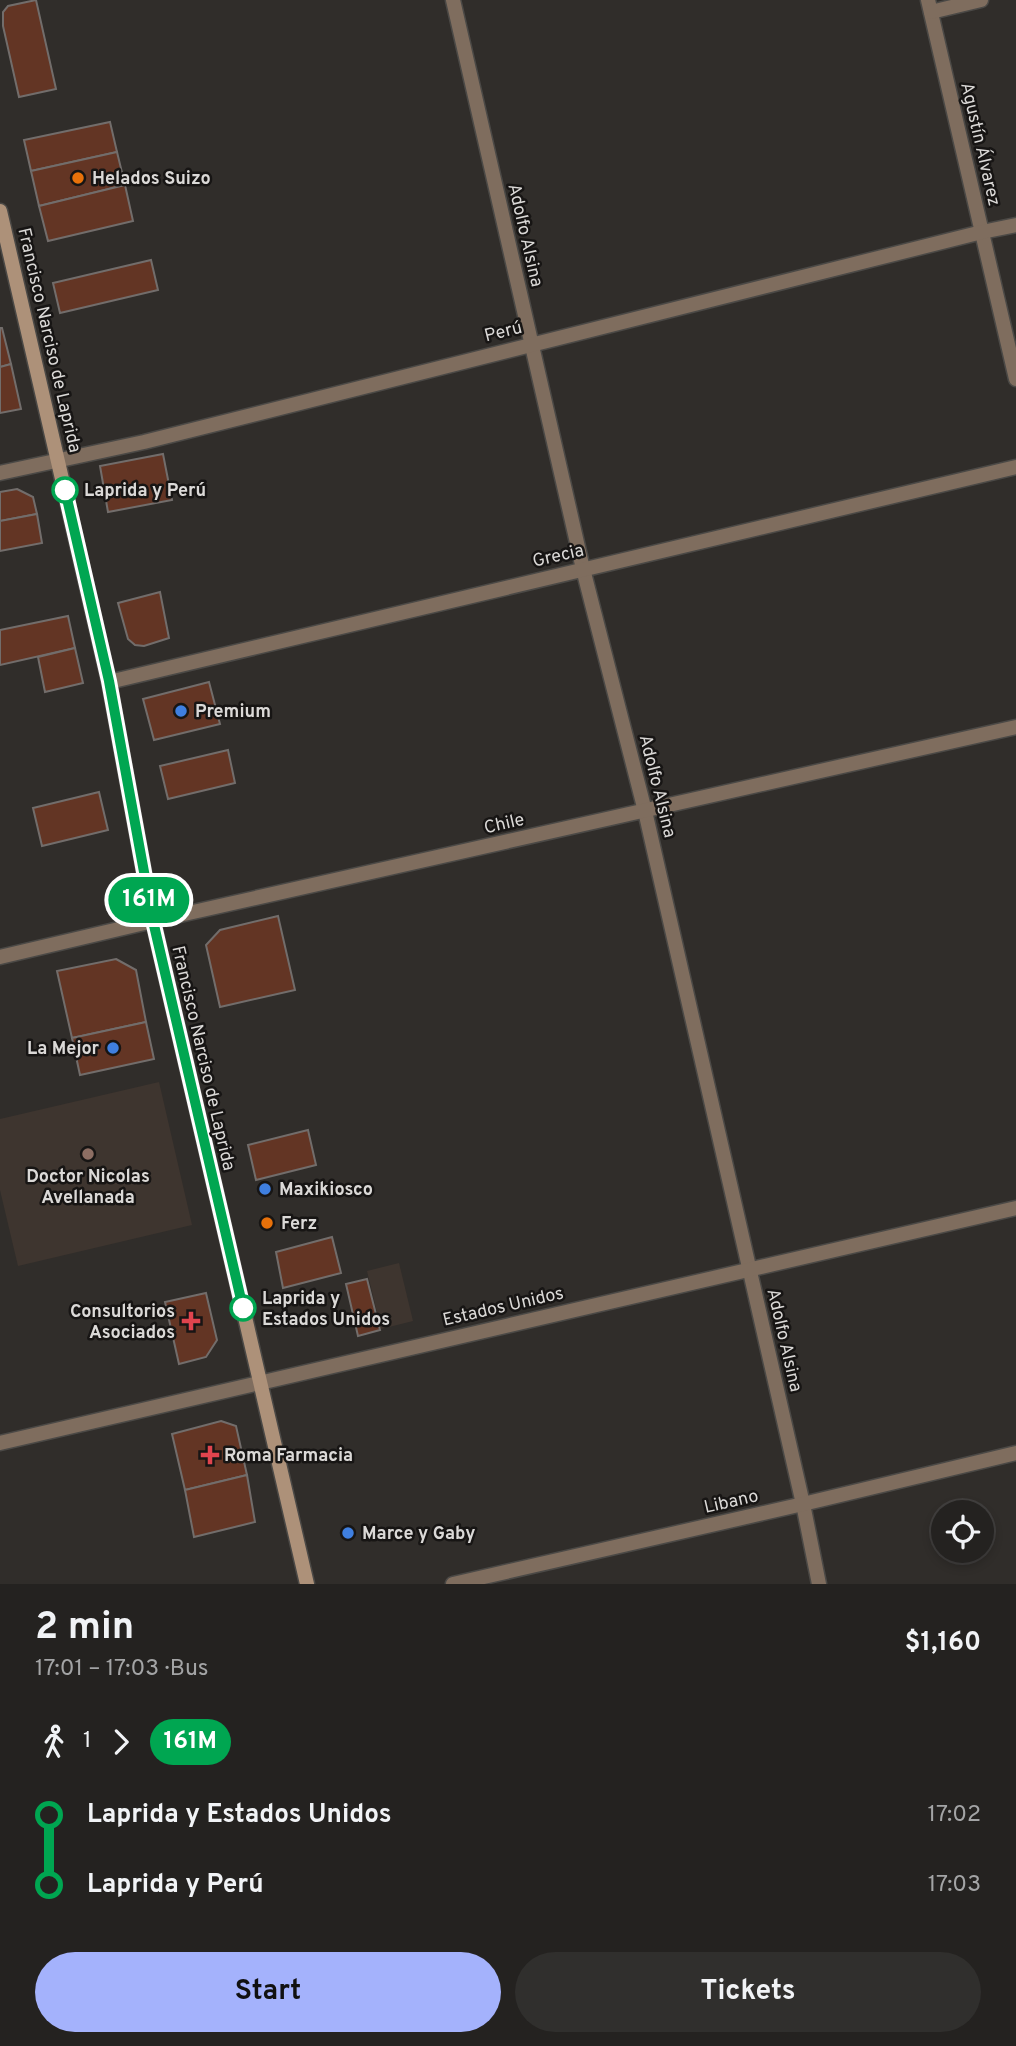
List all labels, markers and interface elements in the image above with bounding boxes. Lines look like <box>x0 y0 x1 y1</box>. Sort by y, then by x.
street label: Agustín Álvarez <box>954 80 1007 208</box>
place label: Helados Suizo <box>92 168 211 191</box>
marker: Helados Suizo <box>70 170 86 186</box>
street label: Adolfo Alsina <box>501 181 548 289</box>
street label: Francisco Narciso de Laprida <box>11 226 86 455</box>
street label: Perú <box>482 317 525 348</box>
marker: Laprida y Perú <box>52 477 78 503</box>
place label: Laprida y Perú <box>84 480 206 503</box>
street label: Grecia <box>530 539 586 574</box>
place label: Premium <box>195 701 271 724</box>
marker: Premium <box>173 703 189 719</box>
street label: Adolfo Alsina <box>633 732 680 840</box>
street label: Chile <box>482 809 527 840</box>
line badge: 161M <box>100 877 198 923</box>
text: 161M <box>122 885 176 915</box>
street label: Francisco Narciso de Laprida <box>165 944 240 1173</box>
place label: La Mejor <box>27 1038 99 1061</box>
marker: La Mejor <box>105 1040 121 1056</box>
marker: Doctor Nicolas Avellanada <box>80 1146 96 1162</box>
place label: Doctor Nicolas Avellanada <box>26 1166 150 1210</box>
place label: Maxikiosco <box>279 1179 373 1202</box>
marker: Maxikiosco <box>257 1181 273 1197</box>
place label: Ferz <box>281 1213 317 1236</box>
marker: Ferz <box>259 1215 275 1231</box>
street label: Estados Unidos <box>441 1282 566 1333</box>
street label: Adolfo Alsina <box>760 1286 807 1394</box>
place label: Laprida y Estados Unidos <box>262 1288 390 1332</box>
marker: Laprida y Estados Unidos <box>230 1295 256 1321</box>
place label: Consultorios Asociados <box>70 1301 175 1345</box>
marker: Consultorios Asociados <box>181 1311 201 1331</box>
place label: Roma Farmacia <box>224 1445 353 1468</box>
marker: Roma Farmacia <box>202 1447 218 1463</box>
street label: Libano <box>702 1485 761 1520</box>
map controls <box>931 1500 994 1563</box>
button: locate <box>931 1500 994 1563</box>
place label: Marce y Gaby <box>362 1523 475 1546</box>
marker: Marce y Gaby <box>340 1525 356 1541</box>
text: 2 min <box>35 1604 134 1653</box>
text: $1,160 <box>905 1627 981 1660</box>
text: 17:01 – 17:03 · Bus <box>35 1655 209 1684</box>
icon: walk <box>35 1723 73 1761</box>
icon: forward <box>102 1723 140 1761</box>
text: 1 <box>83 1727 92 1756</box>
text: 161M <box>164 1727 217 1757</box>
text: Laprida y Estados Unidos <box>87 1799 392 1832</box>
text: 17:02 <box>927 1801 981 1830</box>
text: Laprida y Perú <box>87 1869 264 1902</box>
text: 17:03 <box>928 1871 981 1900</box>
button: Start <box>35 1952 501 2032</box>
button: Tickets <box>515 1952 981 2032</box>

